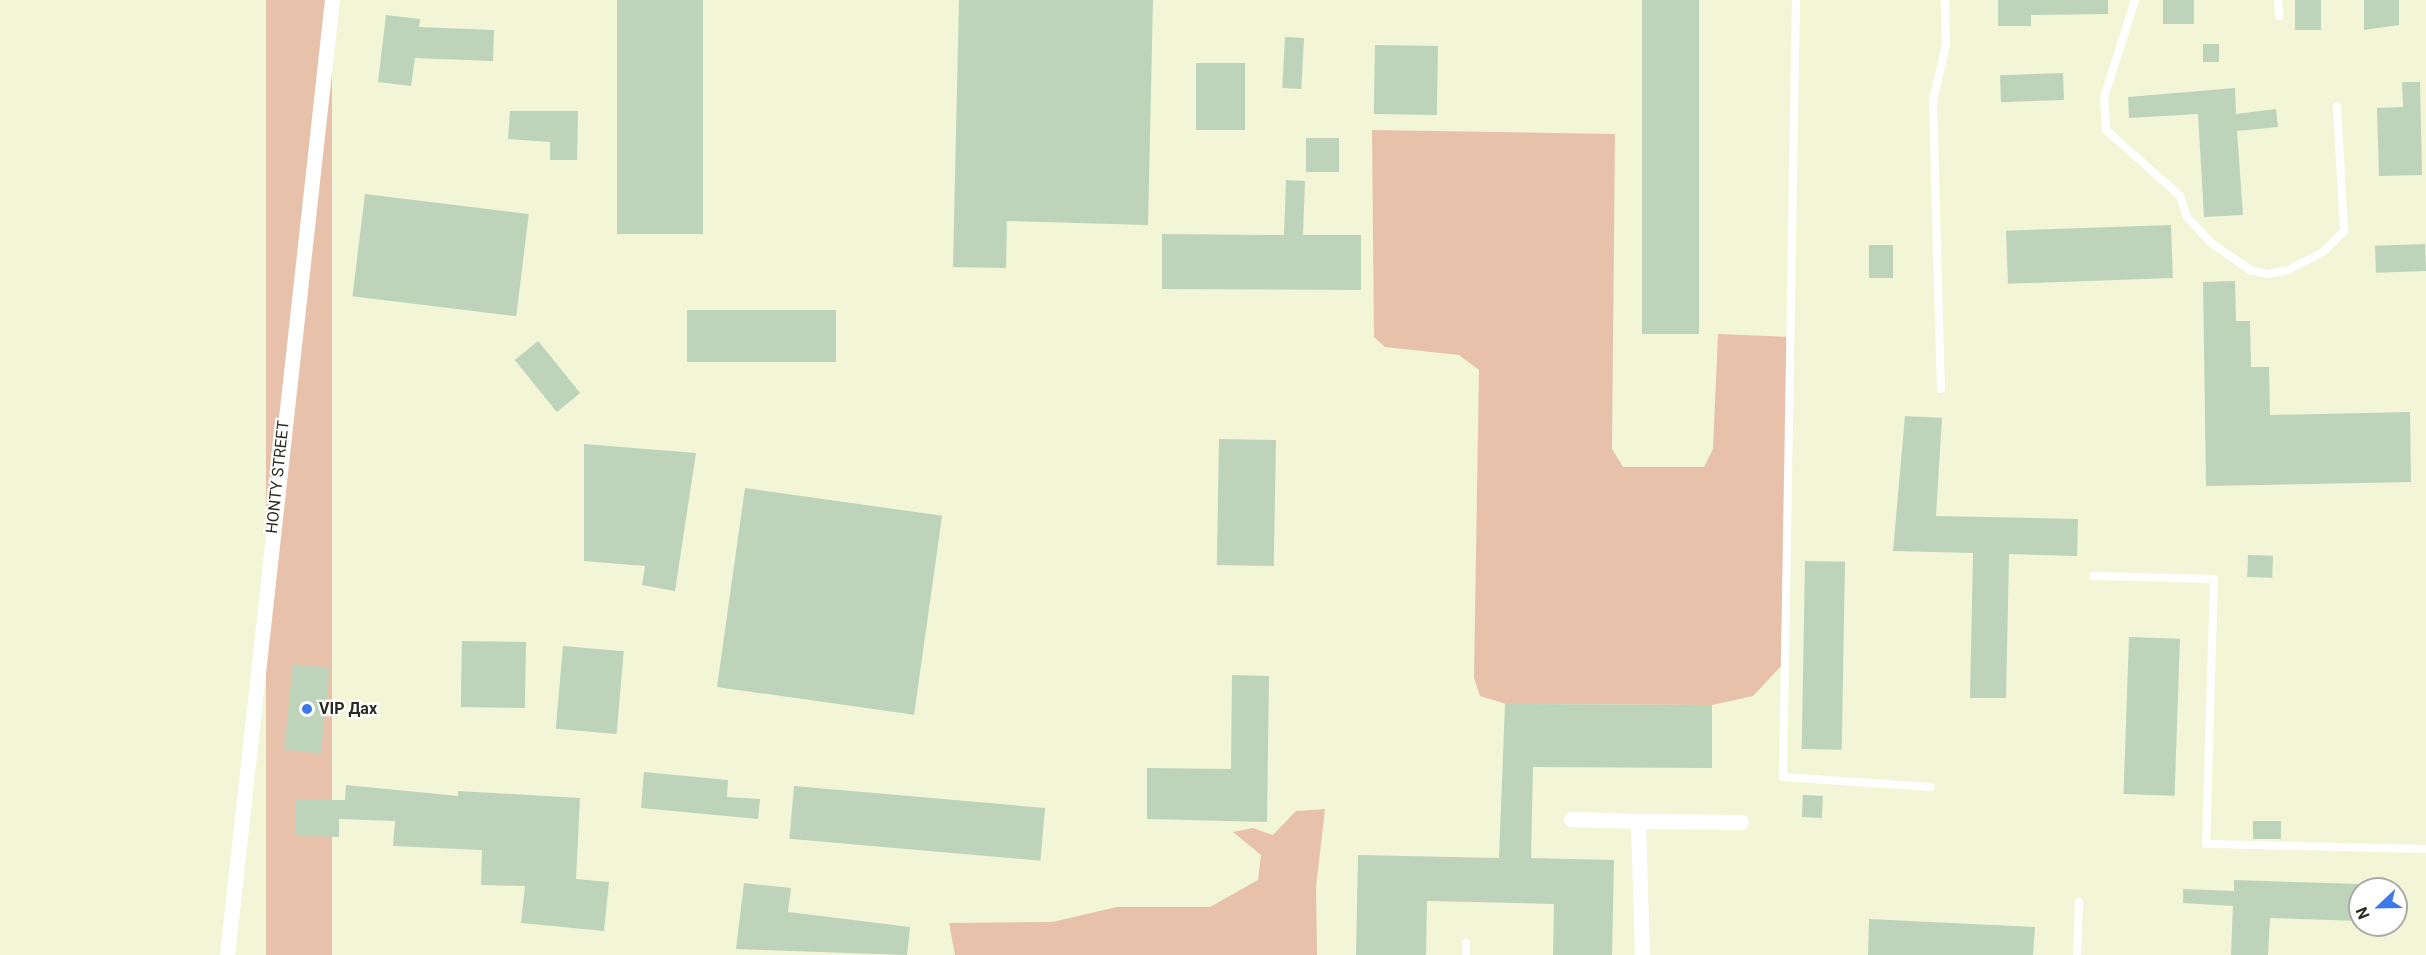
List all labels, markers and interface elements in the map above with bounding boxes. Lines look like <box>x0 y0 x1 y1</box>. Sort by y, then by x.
street label: HONTY STREET <box>263 419 293 535</box>
place label: VIP Дах <box>319 699 377 719</box>
marker: VIP Дах <box>300 702 314 716</box>
north arrow <box>2348 877 2408 937</box>
text: N <box>2352 904 2374 922</box>

